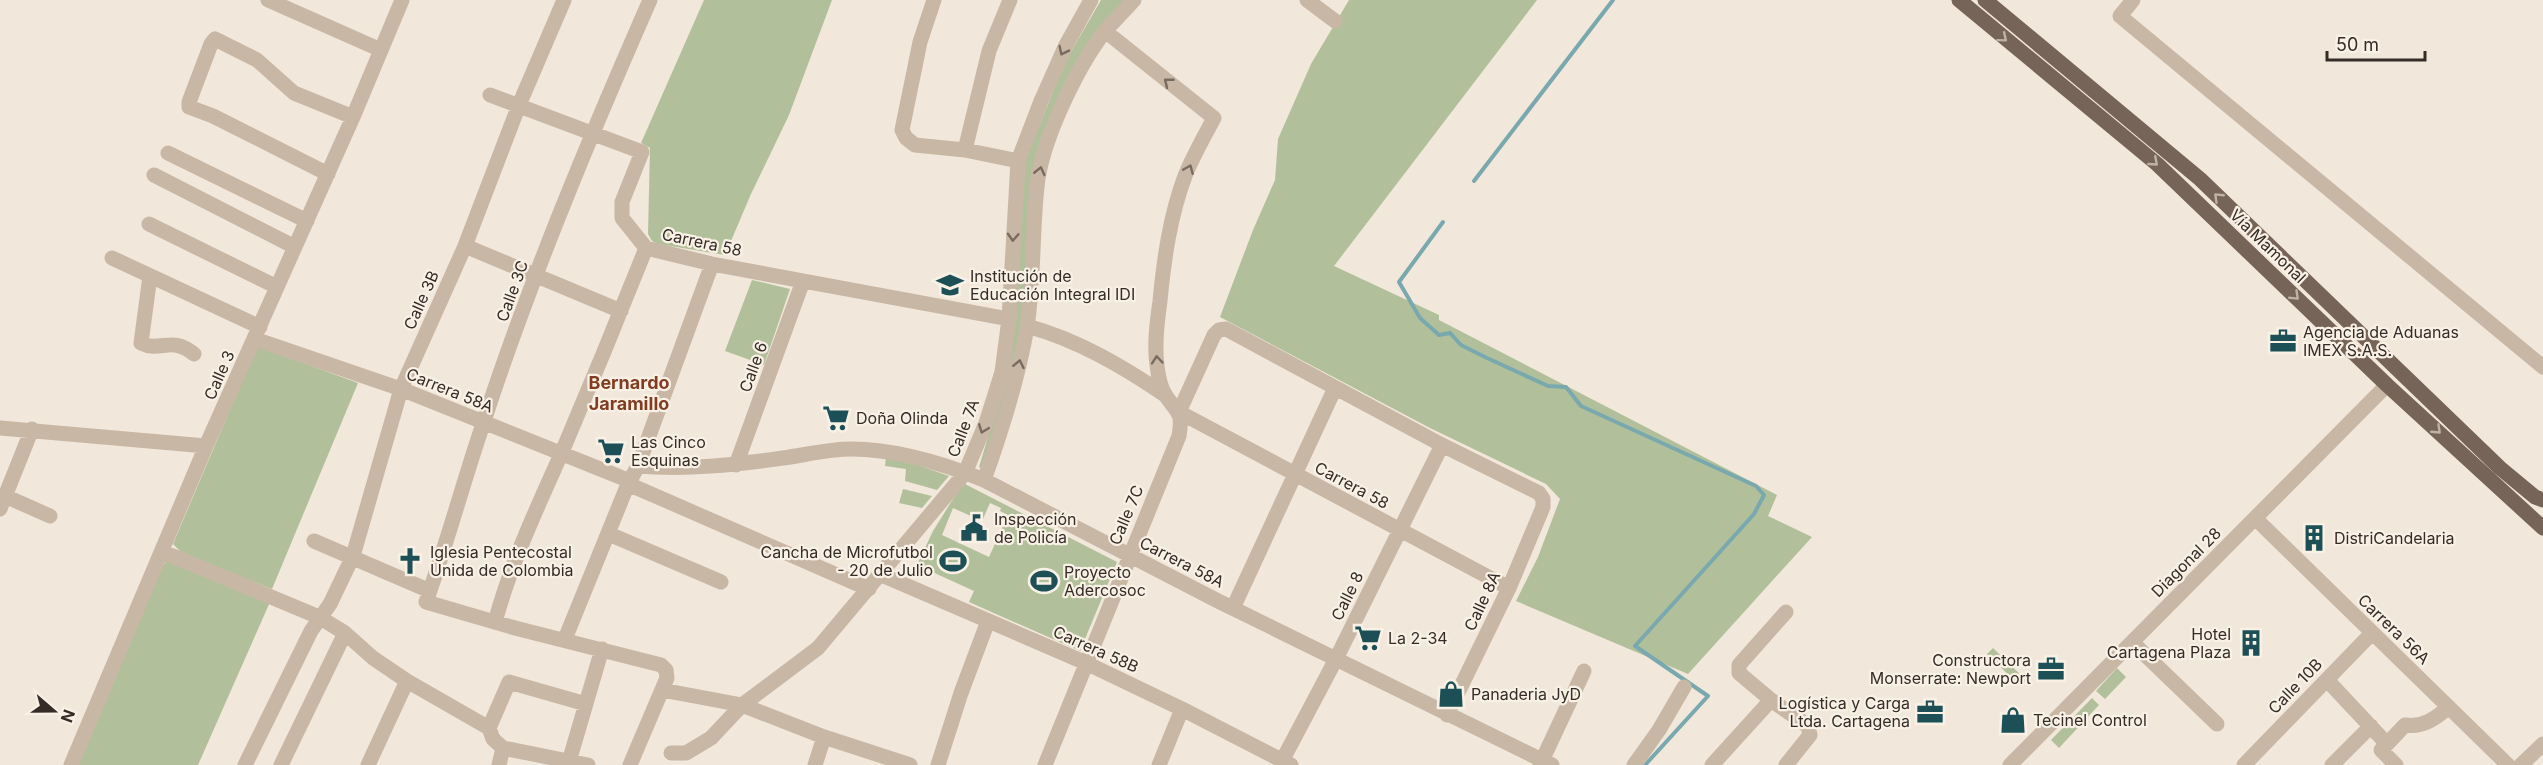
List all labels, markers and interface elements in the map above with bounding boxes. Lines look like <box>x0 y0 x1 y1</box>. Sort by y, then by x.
scale bar <box>2327 24 2424 62</box>
one-way arrow <box>1996 30 2007 41</box>
text: 50 m <box>2336 34 2379 55</box>
one-way arrow <box>1059 45 1071 56</box>
one-way arrow <box>1164 78 1175 89</box>
one-way arrow <box>2147 154 2158 165</box>
one-way arrow <box>1182 164 1194 175</box>
one-way arrow <box>1032 166 1045 176</box>
one-way arrow <box>2215 193 2226 204</box>
street label: Vía Mamonal <box>2226 205 2310 287</box>
street label: Carrera 58 <box>660 224 744 260</box>
one-way arrow <box>1007 233 1020 242</box>
street label: Calle 3C <box>492 258 532 324</box>
place label: Institución de Educación Integral IDI <box>970 266 1135 304</box>
street label: Calle 3B <box>399 267 443 333</box>
school or university icon: Institución de Educación Integral IDI <box>935 270 965 300</box>
one-way arrow <box>2288 289 2299 300</box>
place label: Agencia de Aduanas IMEX S.A.S. <box>2303 322 2459 360</box>
office icon: Agencia de Aduanas IMEX S.A.S. <box>2268 326 2298 356</box>
street label: Calle 6 <box>735 339 771 395</box>
street label: Calle 3 <box>199 347 239 403</box>
one-way arrow <box>1150 355 1163 364</box>
one-way arrow <box>1012 360 1025 370</box>
street label: Carrera 58A <box>404 363 496 417</box>
district label: Bernardo Jaramillo <box>588 372 670 414</box>
street label: Calle 7A <box>943 396 983 460</box>
supermarket icon: Doña Olinda <box>821 403 851 433</box>
place label: Doña Olinda <box>856 408 948 428</box>
one-way arrow <box>978 422 990 433</box>
one-way arrow <box>2430 423 2440 434</box>
place label: Las Cinco Esquinas <box>631 432 706 470</box>
supermarket icon: Las Cinco Esquinas <box>596 436 626 466</box>
street label: Carrera 58 <box>1311 457 1393 513</box>
street label: Calle 7C <box>1104 482 1148 548</box>
place label: Inspección de Policía <box>994 509 1077 547</box>
public building icon: Inspección de Policía <box>959 513 989 543</box>
street label: Diagonal 28 <box>2147 523 2225 601</box>
building icon: DistriCandelaria <box>2299 523 2329 553</box>
place label: DistriCandelaria <box>2334 528 2455 548</box>
street label: Carrera 58A <box>1136 532 1228 592</box>
place label: Iglesia Pentecostal Unida de Colombia <box>430 542 574 580</box>
place label: Cancha de Microfutbol - 20 de Julio <box>760 542 933 580</box>
church icon: Iglesia Pentecostal Unida de Colombia <box>395 546 425 576</box>
sports icon: Cancha de Microfutbol - 20 de Julio <box>938 546 968 576</box>
place label: Proyecto Adercosoc <box>1064 562 1146 600</box>
sports icon: Proyecto Adercosoc <box>1029 566 1059 596</box>
street label: Calle 8 <box>1327 568 1367 624</box>
street label: Calle 8A <box>1460 568 1504 634</box>
street label: Carrera 56A <box>2354 590 2434 668</box>
street label: Carrera 58B <box>1050 621 1142 677</box>
supermarket icon: La 2-34 <box>1353 623 1383 653</box>
place label: Hotel Cartagena Plaza <box>2107 624 2231 662</box>
place label: La 2-34 <box>1388 628 1448 648</box>
building icon: Hotel Cartagena Plaza <box>2236 628 2266 658</box>
place label: Constructora Monserrate: Newport <box>1870 650 2031 688</box>
office icon: Constructora Monserrate: Newport <box>2036 654 2066 684</box>
street label: Calle 10B <box>2264 654 2326 718</box>
shop icon: Panaderia JyD <box>1436 679 1466 709</box>
north arrow <box>24 681 84 741</box>
place label: Panaderia JyD <box>1471 684 1581 704</box>
place label: Logística y Carga Ltda. Cartagena <box>1779 693 1910 731</box>
office icon: Logística y Carga Ltda. Cartagena <box>1915 697 1945 727</box>
shop icon: Tecinel Control <box>1998 705 2028 735</box>
text: N <box>57 707 80 725</box>
place label: Tecinel Control <box>2033 710 2147 730</box>

